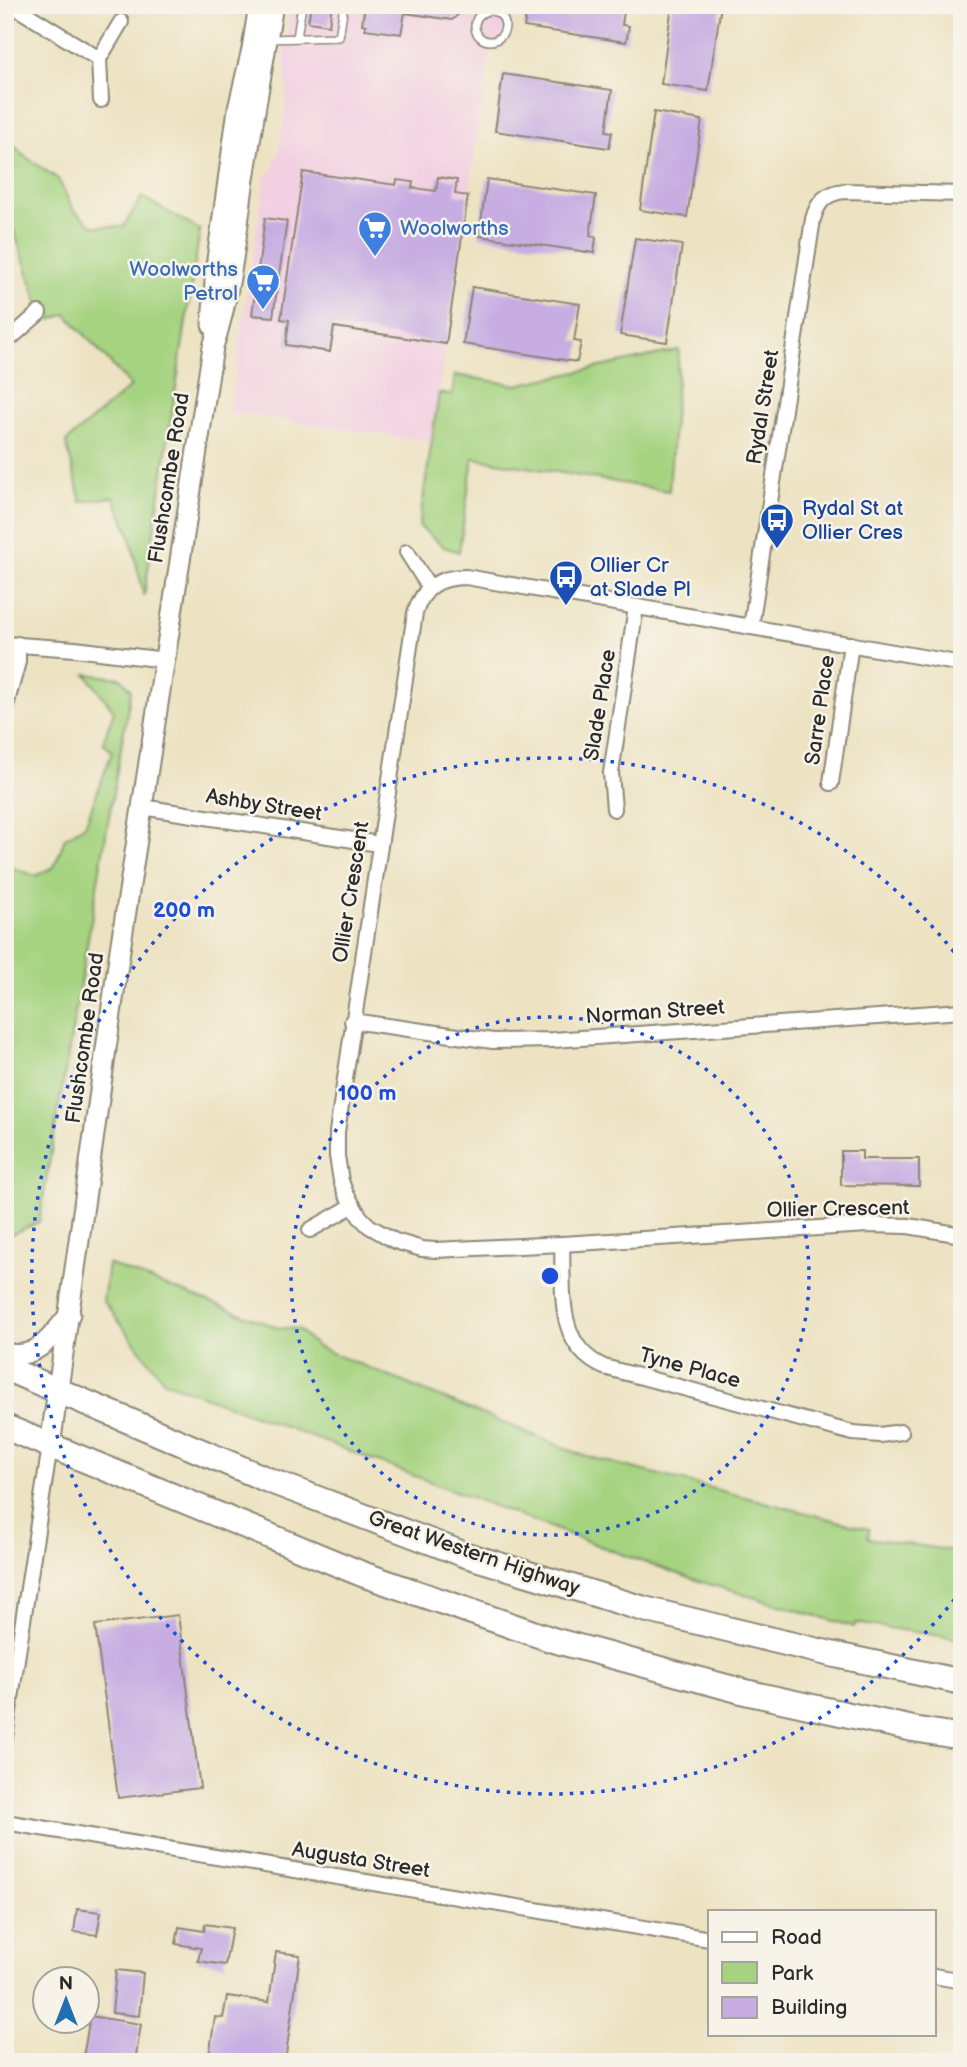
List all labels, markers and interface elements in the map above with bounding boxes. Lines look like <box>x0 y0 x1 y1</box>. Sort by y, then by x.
supermarket icon: Woolworths <box>356 209 394 258</box>
place label: Woolworths <box>400 216 509 241</box>
place label: Woolworths Petrol <box>129 257 238 306</box>
supermarket icon: Woolworths Petrol <box>244 262 282 311</box>
street label: Rydal Street <box>742 347 784 466</box>
street label: Flushcombe Road <box>143 391 195 565</box>
place label: Rydal St at Ollier Cres <box>802 496 904 545</box>
bus stop icon: Rydal St at Ollier Cres <box>758 501 796 550</box>
place label: Ollier Cr at Slade Pl <box>590 553 691 602</box>
bus stop icon: Ollier Cr at Slade Pl <box>547 558 585 607</box>
street label: Slade Place <box>579 647 621 763</box>
street label: Sarre Place <box>800 653 840 767</box>
street label: Ashby Street <box>204 784 324 827</box>
street label: Ollier Crescent <box>327 819 375 964</box>
text: 200 m <box>153 898 215 923</box>
street label: Flushcombe Road <box>61 951 109 1125</box>
street label: Norman Street <box>585 995 726 1029</box>
text: 100 m <box>338 1081 396 1106</box>
street label: Ollier Crescent <box>766 1195 910 1223</box>
centre of rings <box>538 1264 562 1288</box>
street label: Tyne Place <box>637 1343 743 1393</box>
street label: Great Western Highway <box>365 1505 583 1601</box>
street label: Augusta Street <box>290 1837 432 1883</box>
legend <box>708 1910 936 2036</box>
text: Road <box>771 1925 822 1950</box>
text: Park <box>771 1961 814 1986</box>
north arrow <box>32 1966 102 2036</box>
text: N <box>59 1973 73 1996</box>
text: Building <box>771 1995 847 2020</box>

